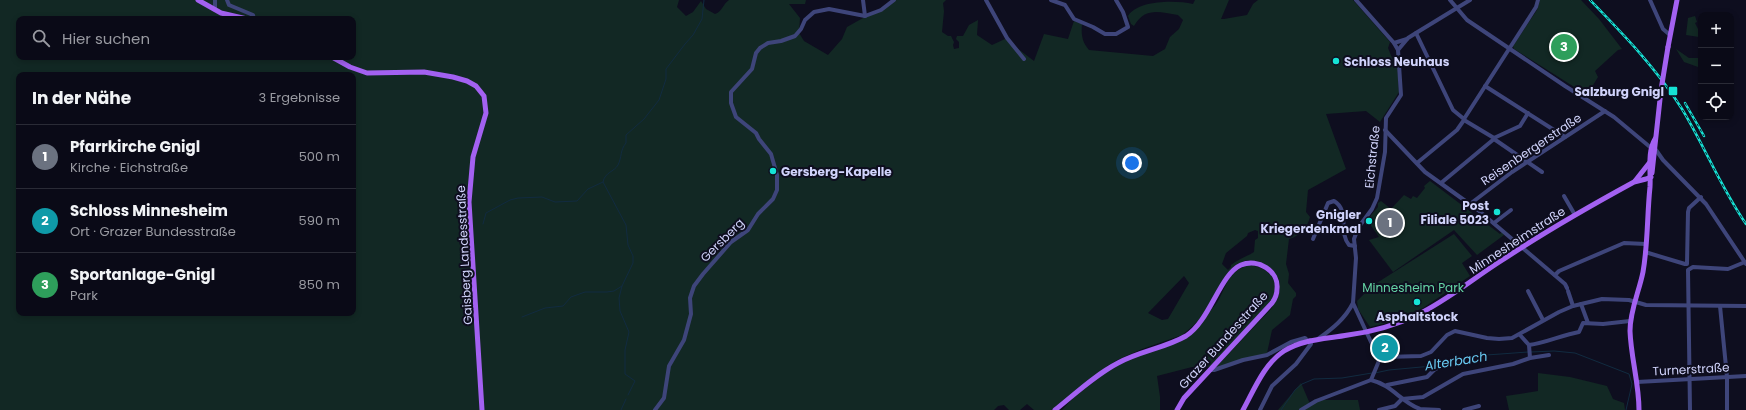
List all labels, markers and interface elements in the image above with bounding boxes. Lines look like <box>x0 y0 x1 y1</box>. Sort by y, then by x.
map controls <box>1698 12 1734 120</box>
button: + <box>1698 12 1734 48</box>
search box <box>16 16 356 60</box>
icon: search <box>30 27 52 49</box>
text: Hier suchen <box>62 28 150 49</box>
pin: 3 <box>1551 32 1577 62</box>
button: − <box>1698 48 1734 84</box>
place label: Schloss Neuhaus <box>1344 53 1450 70</box>
marker: Schloss Neuhaus <box>1331 56 1341 66</box>
place label: Salzburg Gnigl <box>1574 83 1664 100</box>
button: locate <box>1698 84 1734 120</box>
marker: Salzburg Gnigl <box>1667 85 1679 97</box>
text: In der Nähe <box>32 86 131 110</box>
text: 3 Ergebnisse <box>259 88 340 107</box>
street label: Reisenbergerstraße <box>1477 109 1585 189</box>
street label: Eichstraße <box>1360 125 1384 189</box>
text: Pfarrkirche Gnigl <box>70 136 200 157</box>
text: 1 <box>43 147 47 166</box>
text: 500 m <box>299 147 340 166</box>
your location <box>1122 153 1142 173</box>
text: Kirche · Eichstraße <box>70 158 188 177</box>
place label: Gersberg-Kapelle <box>781 163 892 180</box>
marker: Gersberg-Kapelle <box>768 166 778 176</box>
street label: Gaisberg Landesstraße <box>452 185 476 325</box>
place label: Post Filiale 5023 <box>1420 197 1489 228</box>
text: Schloss Minnesheim <box>70 200 228 221</box>
street label: Minnesheimstraße <box>1466 202 1568 278</box>
place label: Gnigler Kriegerdenkmal <box>1260 206 1361 237</box>
marker: Post Filiale 5023 <box>1492 207 1502 217</box>
pin: 1 <box>1377 208 1403 238</box>
text: 2 <box>41 211 49 230</box>
text: 590 m <box>299 211 340 230</box>
street label: Gersberg <box>696 214 748 266</box>
marker: Gnigler Kriegerdenkmal <box>1364 216 1374 226</box>
text: Ort · Grazer Bundesstraße <box>70 222 236 241</box>
text: Sportanlage-Gnigl <box>70 264 215 285</box>
text: 3 <box>41 275 49 294</box>
text: 850 m <box>299 275 340 294</box>
park label: Minnesheim Park <box>1362 279 1465 296</box>
text: Park <box>70 286 98 305</box>
street label: Grazer Bundesstraße <box>1175 288 1271 392</box>
marker: Asphaltstock <box>1412 297 1422 307</box>
place label: Asphaltstock <box>1376 308 1459 325</box>
pin: 2 <box>1372 333 1398 363</box>
water label: Alterbach <box>1422 347 1489 375</box>
street label: Turnerstraße <box>1652 358 1730 380</box>

